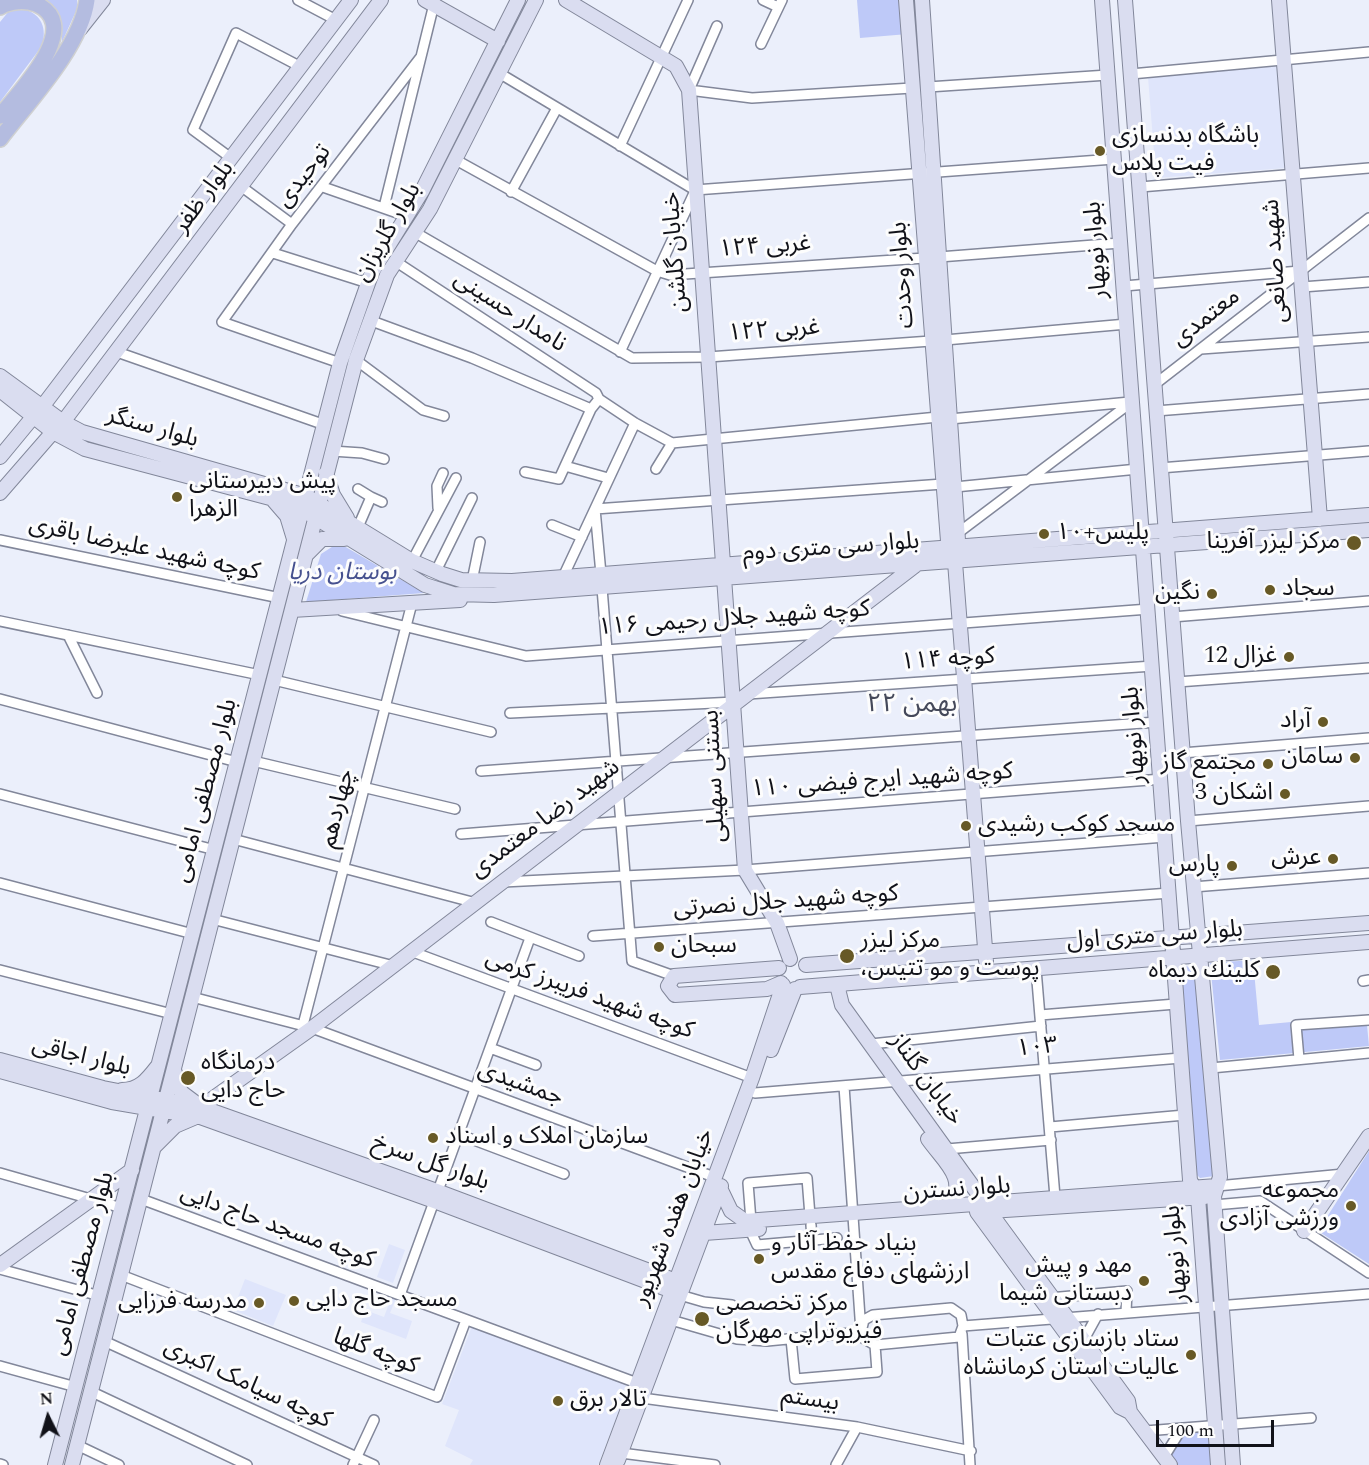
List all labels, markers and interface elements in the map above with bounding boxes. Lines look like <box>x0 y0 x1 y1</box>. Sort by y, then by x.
place label: باشگاه بدنسازی فیت پلاس <box>1112 123 1259 179</box>
street label: توحیدی <box>271 140 339 214</box>
marker: باشگاه بدنسازی فیت پلاس <box>1093 144 1107 158</box>
street label: بلوار ظفر <box>168 156 242 240</box>
street label: بلوار گلریزان <box>349 178 429 288</box>
street label: خیابان گلشن <box>658 191 696 313</box>
street label: شهید صانعی <box>1258 198 1296 324</box>
street label: بلوار نوبهار <box>1080 200 1116 300</box>
street label: بلوار وحدت <box>886 221 922 329</box>
street label: ۱۲۴ غربی <box>718 230 812 266</box>
street label: نامدار حسینی <box>447 266 571 360</box>
street label: معتمدی <box>1167 283 1247 355</box>
street label: ۱۲۲ غربی <box>727 314 821 350</box>
street label: بلوار سنگر <box>103 402 201 456</box>
place label: پیش دبیرستانی الزهرا <box>189 469 336 525</box>
marker: پیش دبیرستانی الزهرا <box>170 490 184 504</box>
street label: کوچه شهید علیرضا باقری <box>26 511 262 589</box>
place label: پلیس+۱۰ <box>1056 520 1149 548</box>
marker: پلیس+۱۰ <box>1037 527 1051 541</box>
street label: بلوار سی متری دوم <box>742 528 920 570</box>
place label: مرکز لیزر آفرینا <box>1206 529 1340 557</box>
marker: مرکز لیزر آفرینا <box>1345 534 1363 552</box>
park label: بوستان دریا <box>288 560 396 588</box>
place label: سجاد <box>1282 576 1335 604</box>
place label: نگین <box>1155 580 1200 608</box>
marker: سجاد <box>1263 583 1277 597</box>
marker: نگین <box>1205 587 1219 601</box>
street label: کوچه شهید جلال رحیمی ۱۱۶ <box>597 596 871 644</box>
street label: کوچه ۱۱۴ <box>900 643 996 679</box>
place label: غزال 12 <box>1204 643 1277 671</box>
marker: غزال 12 <box>1282 650 1296 664</box>
street label: بلوار نوبهار <box>1118 685 1154 785</box>
district label: ۲۲ بهمن <box>867 690 957 722</box>
street label: بلوار مصطفی امامی <box>169 696 245 886</box>
place label: آراد <box>1280 708 1311 736</box>
street label: بستنی سهیلی <box>698 709 734 843</box>
marker: آراد <box>1316 715 1330 729</box>
place label: سامان <box>1281 744 1343 772</box>
place label: مجتمع گاز <box>1161 750 1256 778</box>
marker: سامان <box>1348 751 1362 765</box>
street label: شهید رضا معتمدی <box>465 754 627 886</box>
marker: مجتمع گاز <box>1261 757 1275 771</box>
street label: کوچه شهید ایرج فیضی ۱۱۰ <box>750 758 1014 806</box>
street label: چهاردهم <box>315 767 363 851</box>
place label: اشکان 3 <box>1195 780 1273 808</box>
marker: اشکان 3 <box>1278 787 1292 801</box>
place label: مسجد کوکب رشیدی <box>978 812 1175 840</box>
marker: مسجد کوکب رشیدی <box>959 819 973 833</box>
place label: عرش <box>1271 845 1321 873</box>
place label: پارس <box>1169 852 1220 880</box>
marker: عرش <box>1326 852 1340 866</box>
marker: پارس <box>1225 859 1239 873</box>
street label: کوچه شهید جلال نصرتی <box>672 881 900 925</box>
street label: بلوار سی متری اول <box>1066 916 1244 958</box>
place label: مرکز لیزر ،پوست و مو تتیس <box>860 928 1040 984</box>
place label: سبحان <box>671 933 737 961</box>
marker: سبحان <box>652 940 666 954</box>
street label: کوچه شهید فریبرز کرمی <box>481 945 697 1047</box>
marker: مرکز لیزر ،پوست و مو تتیس <box>838 947 856 965</box>
place label: كلينك ديماه <box>1148 958 1260 986</box>
marker: كلينك ديماه <box>1264 963 1282 981</box>
street label: خیابان گلناز <box>882 1028 968 1132</box>
street label: بلوار اجاقی <box>29 1032 133 1084</box>
street label: ۱۰۳ <box>1015 1033 1059 1065</box>
place label: درمانگاه حاج دایی <box>201 1050 285 1106</box>
street label: جمشیدی <box>474 1056 566 1114</box>
marker: درمانگاه حاج دایی <box>179 1069 197 1087</box>
place label: سازمان املاک و اسناد <box>445 1124 648 1152</box>
street label: خیابان هفده شهریور <box>628 1125 722 1311</box>
street label: بلوار گل سرخ <box>367 1130 493 1198</box>
marker: سازمان املاک و اسناد <box>426 1131 440 1145</box>
street label: بلوار مصطفی امامی <box>46 1169 122 1359</box>
street label: بلوار نسترن <box>902 1173 1012 1209</box>
place label: مجموعه ورزشی آزادی <box>1220 1178 1339 1234</box>
street label: کوچه مسجد حاج دایی <box>176 1179 378 1277</box>
marker: مجموعه ورزشی آزادی <box>1344 1199 1358 1213</box>
street label: بلوار نوبهار <box>1159 1204 1197 1304</box>
place label: بنیاد حفظ آثار و ارزشهای دفاع مقدس <box>771 1231 969 1287</box>
marker: بنیاد حفظ آثار و ارزشهای دفاع مقدس <box>752 1252 766 1266</box>
place label: مهد و پیش دبستانی شیما <box>999 1253 1132 1309</box>
marker: مهد و پیش دبستانی شیما <box>1137 1274 1151 1288</box>
place label: مسجد حاج دایی <box>306 1287 458 1315</box>
place label: مدرسه فرزایی <box>118 1289 247 1317</box>
place label: مرکز تخصصی فیزیوتراپی مهرگان <box>716 1291 882 1347</box>
marker: مسجد حاج دایی <box>287 1294 301 1308</box>
marker: مدرسه فرزایی <box>252 1296 266 1310</box>
marker: مرکز تخصصی فیزیوتراپی مهرگان <box>693 1310 711 1328</box>
street label: کوچه گلها <box>328 1324 422 1382</box>
place label: ستاد بازسازی عتبات عالیات استان کرمانشاه <box>963 1327 1179 1383</box>
street label: کوچه سیامک اکبری <box>159 1334 335 1436</box>
marker: ستاد بازسازی عتبات عالیات استان کرمانشاه <box>1184 1348 1198 1362</box>
street label: بیستم <box>779 1383 841 1419</box>
north arrow <box>18 1387 78 1447</box>
text: N <box>39 1387 54 1412</box>
place label: تالار برق <box>570 1387 647 1415</box>
marker: تالار برق <box>551 1394 565 1408</box>
scale bar <box>1159 1408 1278 1446</box>
text: 100 m <box>1167 1417 1214 1444</box>

